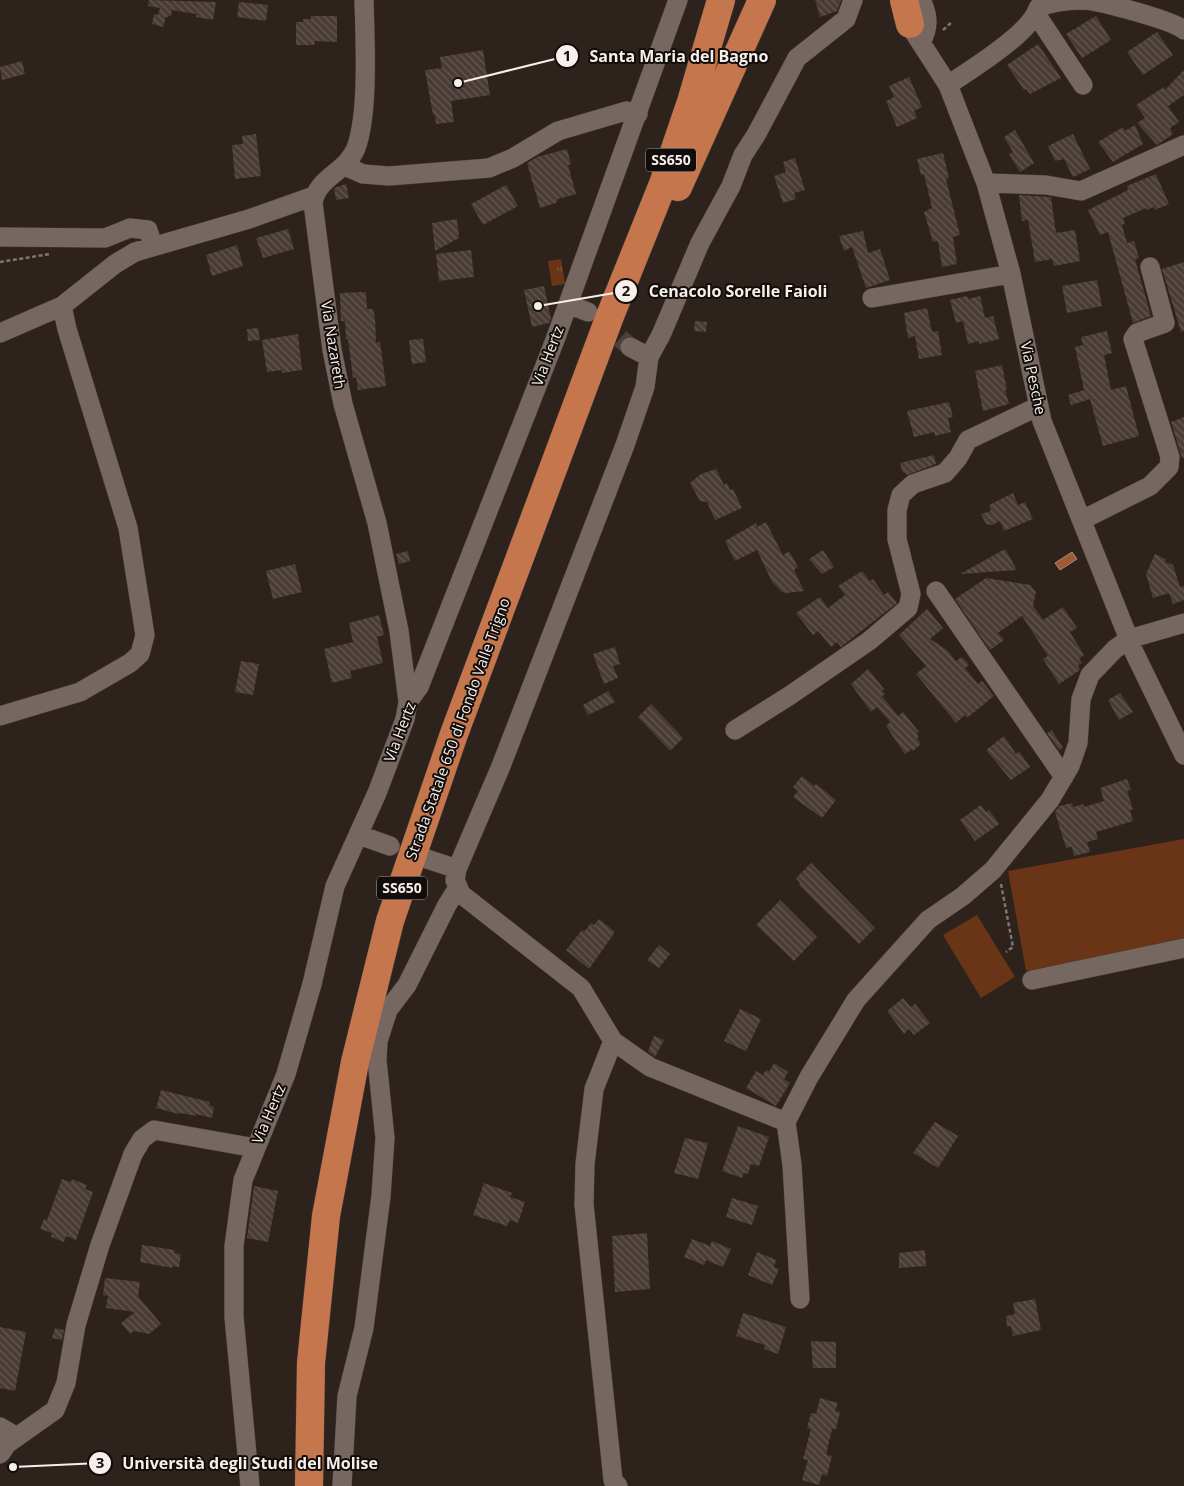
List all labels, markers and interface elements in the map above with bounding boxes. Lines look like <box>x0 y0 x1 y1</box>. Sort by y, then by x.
callout: Santa Maria del Bagno <box>554 41 778 72</box>
text: 1 <box>563 45 571 65</box>
text: Santa Maria del Bagno <box>590 45 769 67</box>
road number: SS650 <box>646 148 696 172</box>
callout: Cenacolo Sorelle Faioli <box>614 276 838 307</box>
text: 2 <box>622 280 631 300</box>
text: Cenacolo Sorelle Faioli <box>649 280 827 302</box>
street label: Via Nazareth <box>317 299 351 390</box>
street label: Via Hertz <box>526 323 568 389</box>
street label: Via Pesche <box>1016 339 1051 416</box>
street label: Strada Statale 650 di Fondo Valle Trigno <box>400 595 514 862</box>
street label: Via Hertz <box>378 699 420 765</box>
road number: SS650 <box>377 876 427 900</box>
street label: Via Hertz <box>247 1081 290 1146</box>
callout: Università degli Studi del Molise <box>87 1447 388 1478</box>
text: 3 <box>96 1452 104 1472</box>
text: Università degli Studi del Molise <box>122 1452 378 1474</box>

